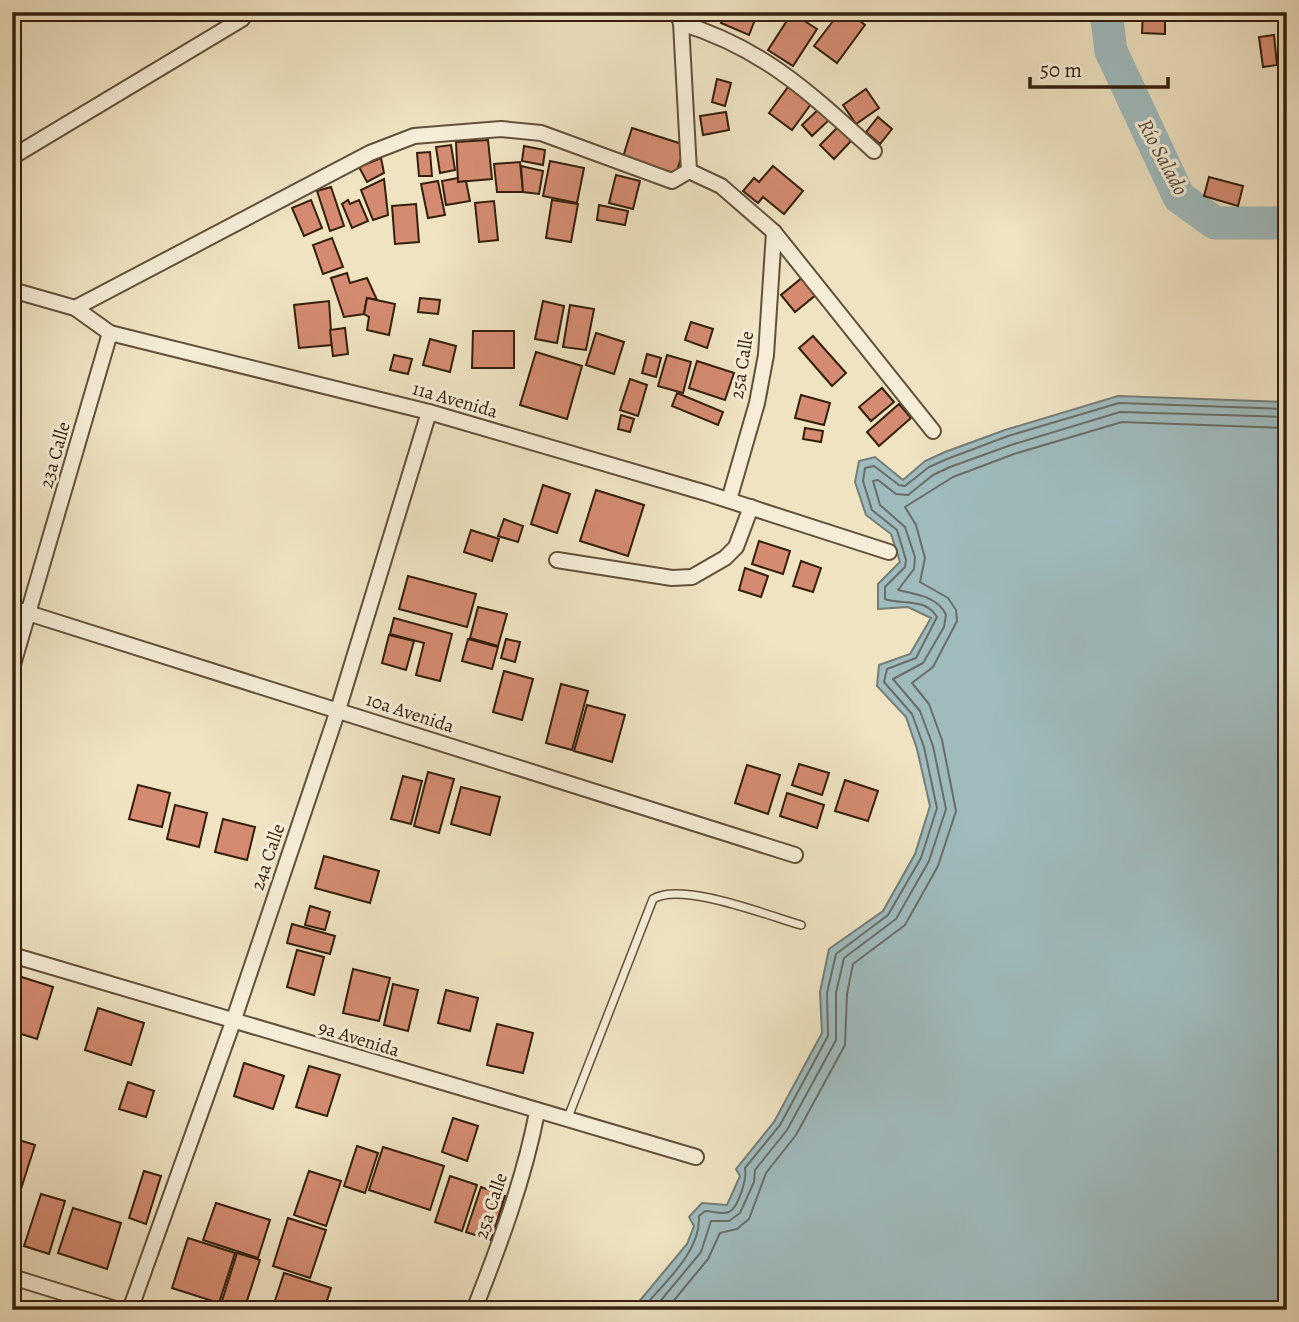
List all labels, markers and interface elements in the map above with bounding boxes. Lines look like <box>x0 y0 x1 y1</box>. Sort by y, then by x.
scale bar <box>1030 46 1168 90</box>
text: 50 m <box>1040 56 1082 84</box>
water label: Río Salado <box>1131 114 1195 200</box>
street label: 25a Calle <box>724 329 760 401</box>
street label: 11a Avenida <box>409 375 501 425</box>
street label: 23a Calle <box>33 419 77 491</box>
street label: 10a Avenida <box>362 687 458 740</box>
street label: 24a Calle <box>245 820 291 894</box>
street label: 9a Avenida <box>315 1014 403 1064</box>
street label: 25a Calle <box>468 1169 514 1243</box>

